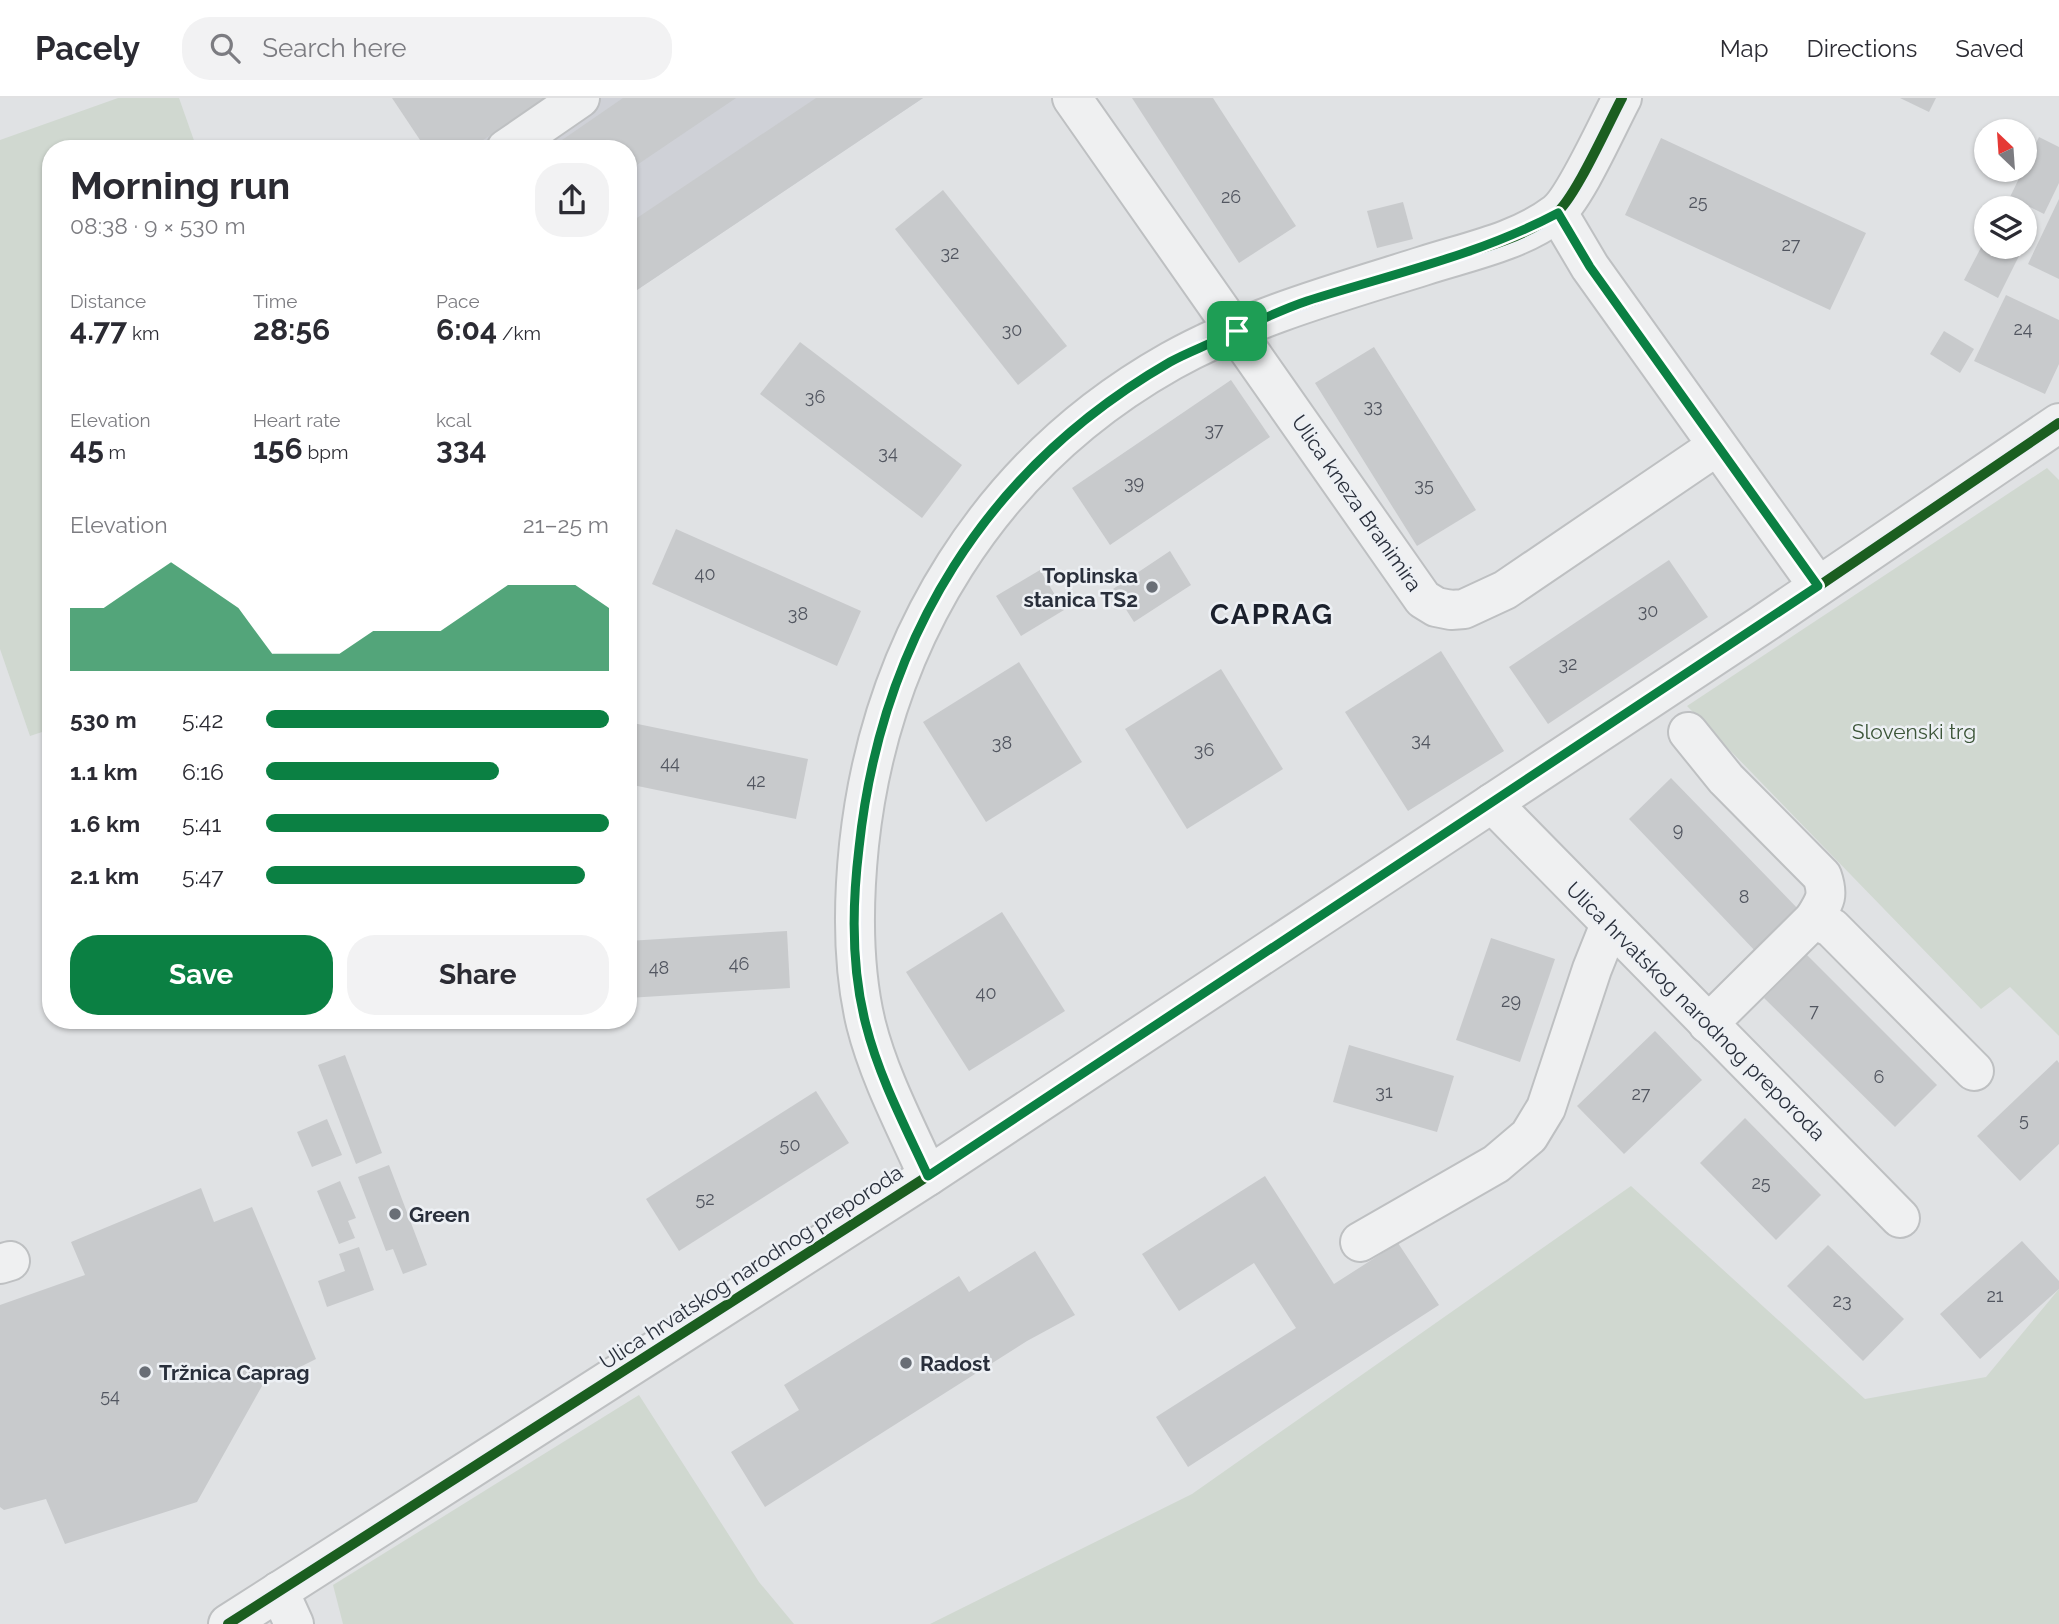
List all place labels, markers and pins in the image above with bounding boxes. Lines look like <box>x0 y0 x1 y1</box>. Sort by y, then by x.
pin <box>1207 301 1267 361</box>
place label: Toplinska stanica TS2 <box>1023 563 1138 612</box>
marker: Toplinska stanica TS2 <box>1144 579 1160 595</box>
place label: Green <box>409 1202 470 1227</box>
marker: Green <box>387 1206 403 1222</box>
place label: Radost <box>920 1351 990 1376</box>
marker: Radost <box>898 1355 914 1371</box>
place label: Tržnica Caprag <box>159 1360 310 1385</box>
marker: Tržnica Caprag <box>137 1364 153 1380</box>

